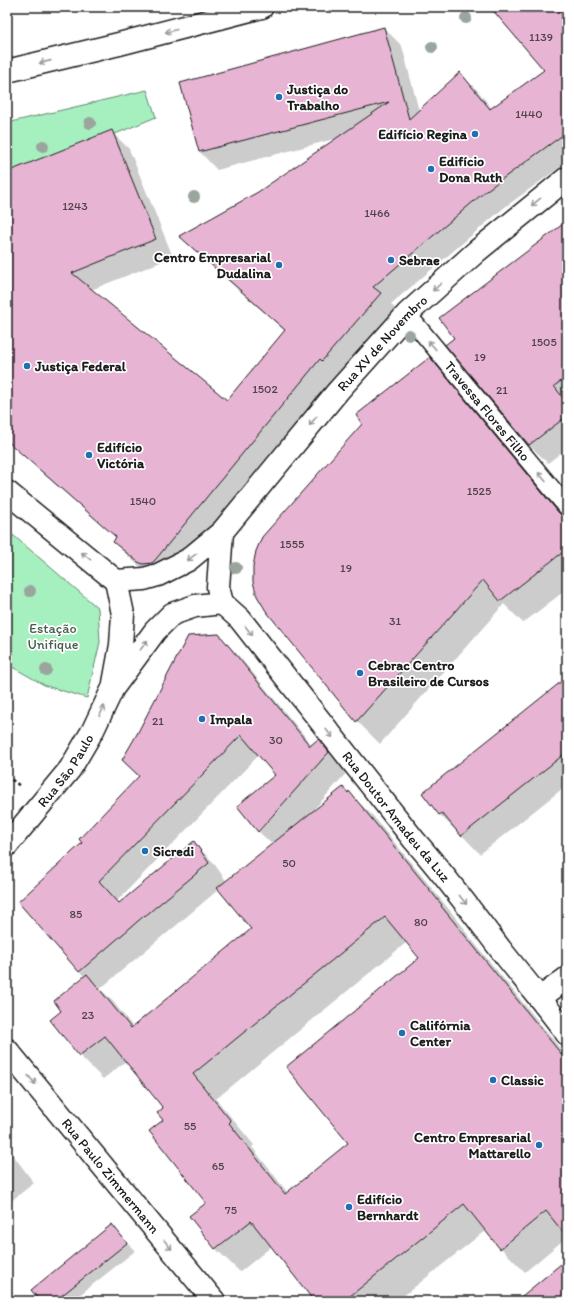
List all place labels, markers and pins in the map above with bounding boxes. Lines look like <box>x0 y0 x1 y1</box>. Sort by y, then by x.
place label: Justiça do Trabalho <box>286 81 348 114</box>
marker: Justiça do Trabalho <box>274 92 284 102</box>
place label: Edifício Regina <box>378 126 468 143</box>
marker: Edifício Regina <box>470 129 480 139</box>
place label: Edifício Dona Ruth <box>439 153 503 186</box>
marker: Edifício Dona Ruth <box>426 164 436 174</box>
place label: Centro Empresarial Dudalina <box>154 249 272 282</box>
place label: Sebrae <box>399 252 440 269</box>
marker: Sebrae <box>386 255 396 265</box>
marker: Centro Empresarial Dudalina <box>274 260 284 270</box>
place label: Justiça Federal <box>34 358 127 375</box>
marker: Justiça Federal <box>22 361 32 371</box>
place label: Edifício Victória <box>97 439 145 472</box>
marker: Edifício Victória <box>84 450 94 460</box>
place label: Cebrac Centro Brasileiro de Cursos <box>368 657 489 690</box>
marker: Cebrac Centro Brasileiro de Cursos <box>355 668 365 678</box>
place label: Impala <box>210 711 252 728</box>
marker: Impala <box>197 714 207 724</box>
place label: Sicredi <box>153 843 194 860</box>
marker: Sicredi <box>140 846 150 856</box>
place label: Califórnia Center <box>410 1017 471 1050</box>
marker: Califórnia Center <box>397 1028 407 1038</box>
place label: Classic <box>501 1072 544 1089</box>
marker: Classic <box>488 1075 498 1085</box>
place label: Centro Empresarial Mattarello <box>414 1129 532 1162</box>
marker: Centro Empresarial Mattarello <box>534 1140 544 1150</box>
place label: Edifício Bernhardt <box>357 1191 419 1224</box>
marker: Edifício Bernhardt <box>344 1202 354 1212</box>

